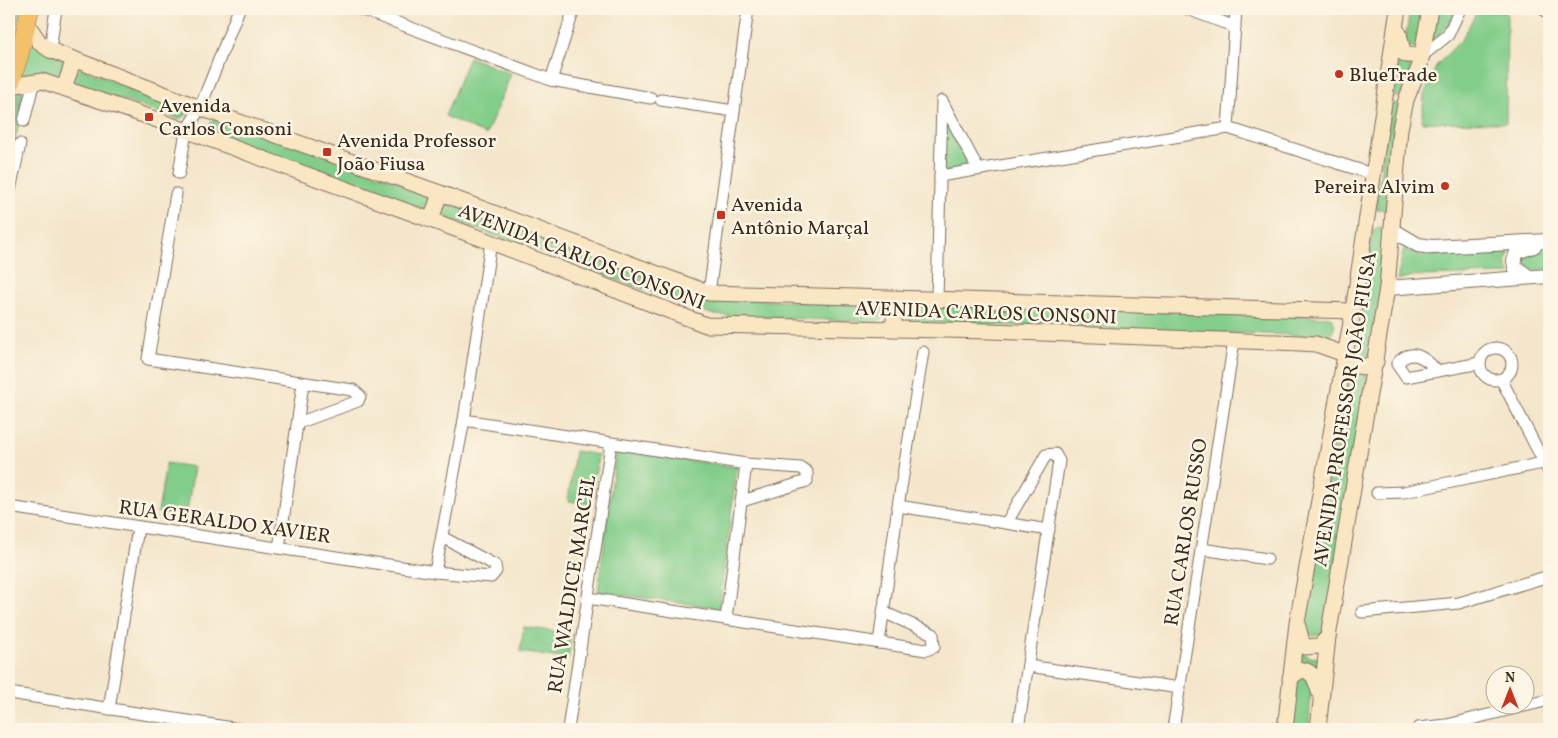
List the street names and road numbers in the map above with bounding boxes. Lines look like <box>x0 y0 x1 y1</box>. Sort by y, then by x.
street label: AVENIDA CARLOS CONSONI <box>454 198 709 318</box>
street label: AVENIDA PROFESSOR JOÃO FIUSA <box>1307 250 1385 569</box>
street label: AVENIDA CARLOS CONSONI <box>855 295 1117 333</box>
street label: RUA CARLOS RUSSO <box>1158 436 1216 628</box>
street label: RUA WALDICE MARCEL <box>542 473 604 695</box>
street label: RUA GERALDO XAVIER <box>117 494 333 552</box>

